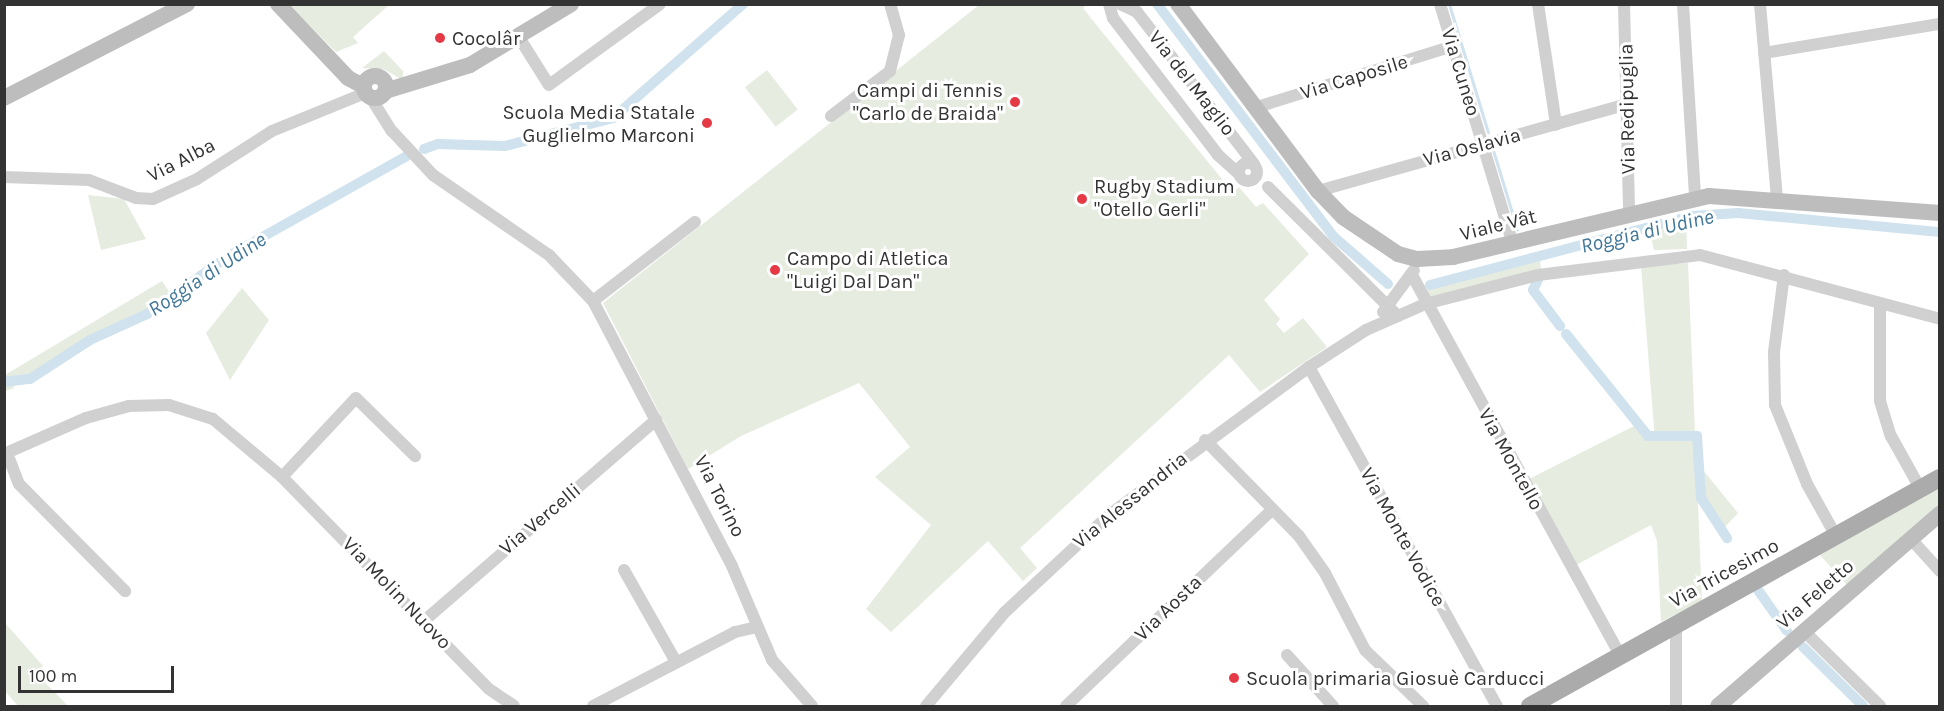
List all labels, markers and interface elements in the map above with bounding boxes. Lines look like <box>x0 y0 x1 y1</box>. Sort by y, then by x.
street label: Via Cuneo <box>1436 25 1486 119</box>
place label: Cocolâr <box>452 26 520 50</box>
street label: Via del Maglio <box>1143 26 1241 140</box>
marker: Cocolâr <box>433 31 447 45</box>
street label: Via Redipuglia <box>1614 43 1640 175</box>
street label: Via Caposile <box>1297 49 1411 105</box>
place label: Campi di Tennis "Carlo de Braida" <box>853 78 1003 125</box>
marker: Campi di Tennis "Carlo de Braida" <box>1008 95 1022 109</box>
place label: Scuola Media Statale Guglielmo Marconi <box>502 100 695 147</box>
marker: Scuola Media Statale Guglielmo Marconi <box>700 116 714 130</box>
street label: Via Oslavia <box>1421 122 1523 172</box>
street label: Via Alba <box>143 133 219 187</box>
place label: Rugby Stadium "Otello Gerli" <box>1094 175 1235 222</box>
marker: Rugby Stadium "Otello Gerli" <box>1075 192 1089 206</box>
water label: Roggia di Udine <box>1578 203 1716 259</box>
street label: Viale Vât <box>1457 204 1539 246</box>
water label: Roggia di Udine <box>143 226 271 322</box>
place label: Campo di Atletica "Luigi Dal Dan" <box>787 246 949 293</box>
marker: Campo di Atletica "Luigi Dal Dan" <box>768 263 782 277</box>
street label: Via Montello <box>1473 404 1549 514</box>
street label: Via Alessandria <box>1068 446 1192 554</box>
street label: Via Torino <box>689 451 751 541</box>
street label: Via Monte Vodice <box>1355 463 1451 611</box>
street label: Via Vercelli <box>494 478 586 560</box>
street label: Via Molin Nuovo <box>337 532 457 654</box>
street label: Via Tricesimo <box>1665 533 1783 613</box>
street label: Via Feletto <box>1771 554 1859 634</box>
street label: Via Aosta <box>1129 570 1207 646</box>
scale bar <box>21 654 177 692</box>
text: 100 m <box>29 665 77 687</box>
place label: Scuola primaria Giosuè Carducci <box>1246 666 1545 690</box>
marker: Scuola primaria Giosuè Carducci <box>1227 671 1241 685</box>

